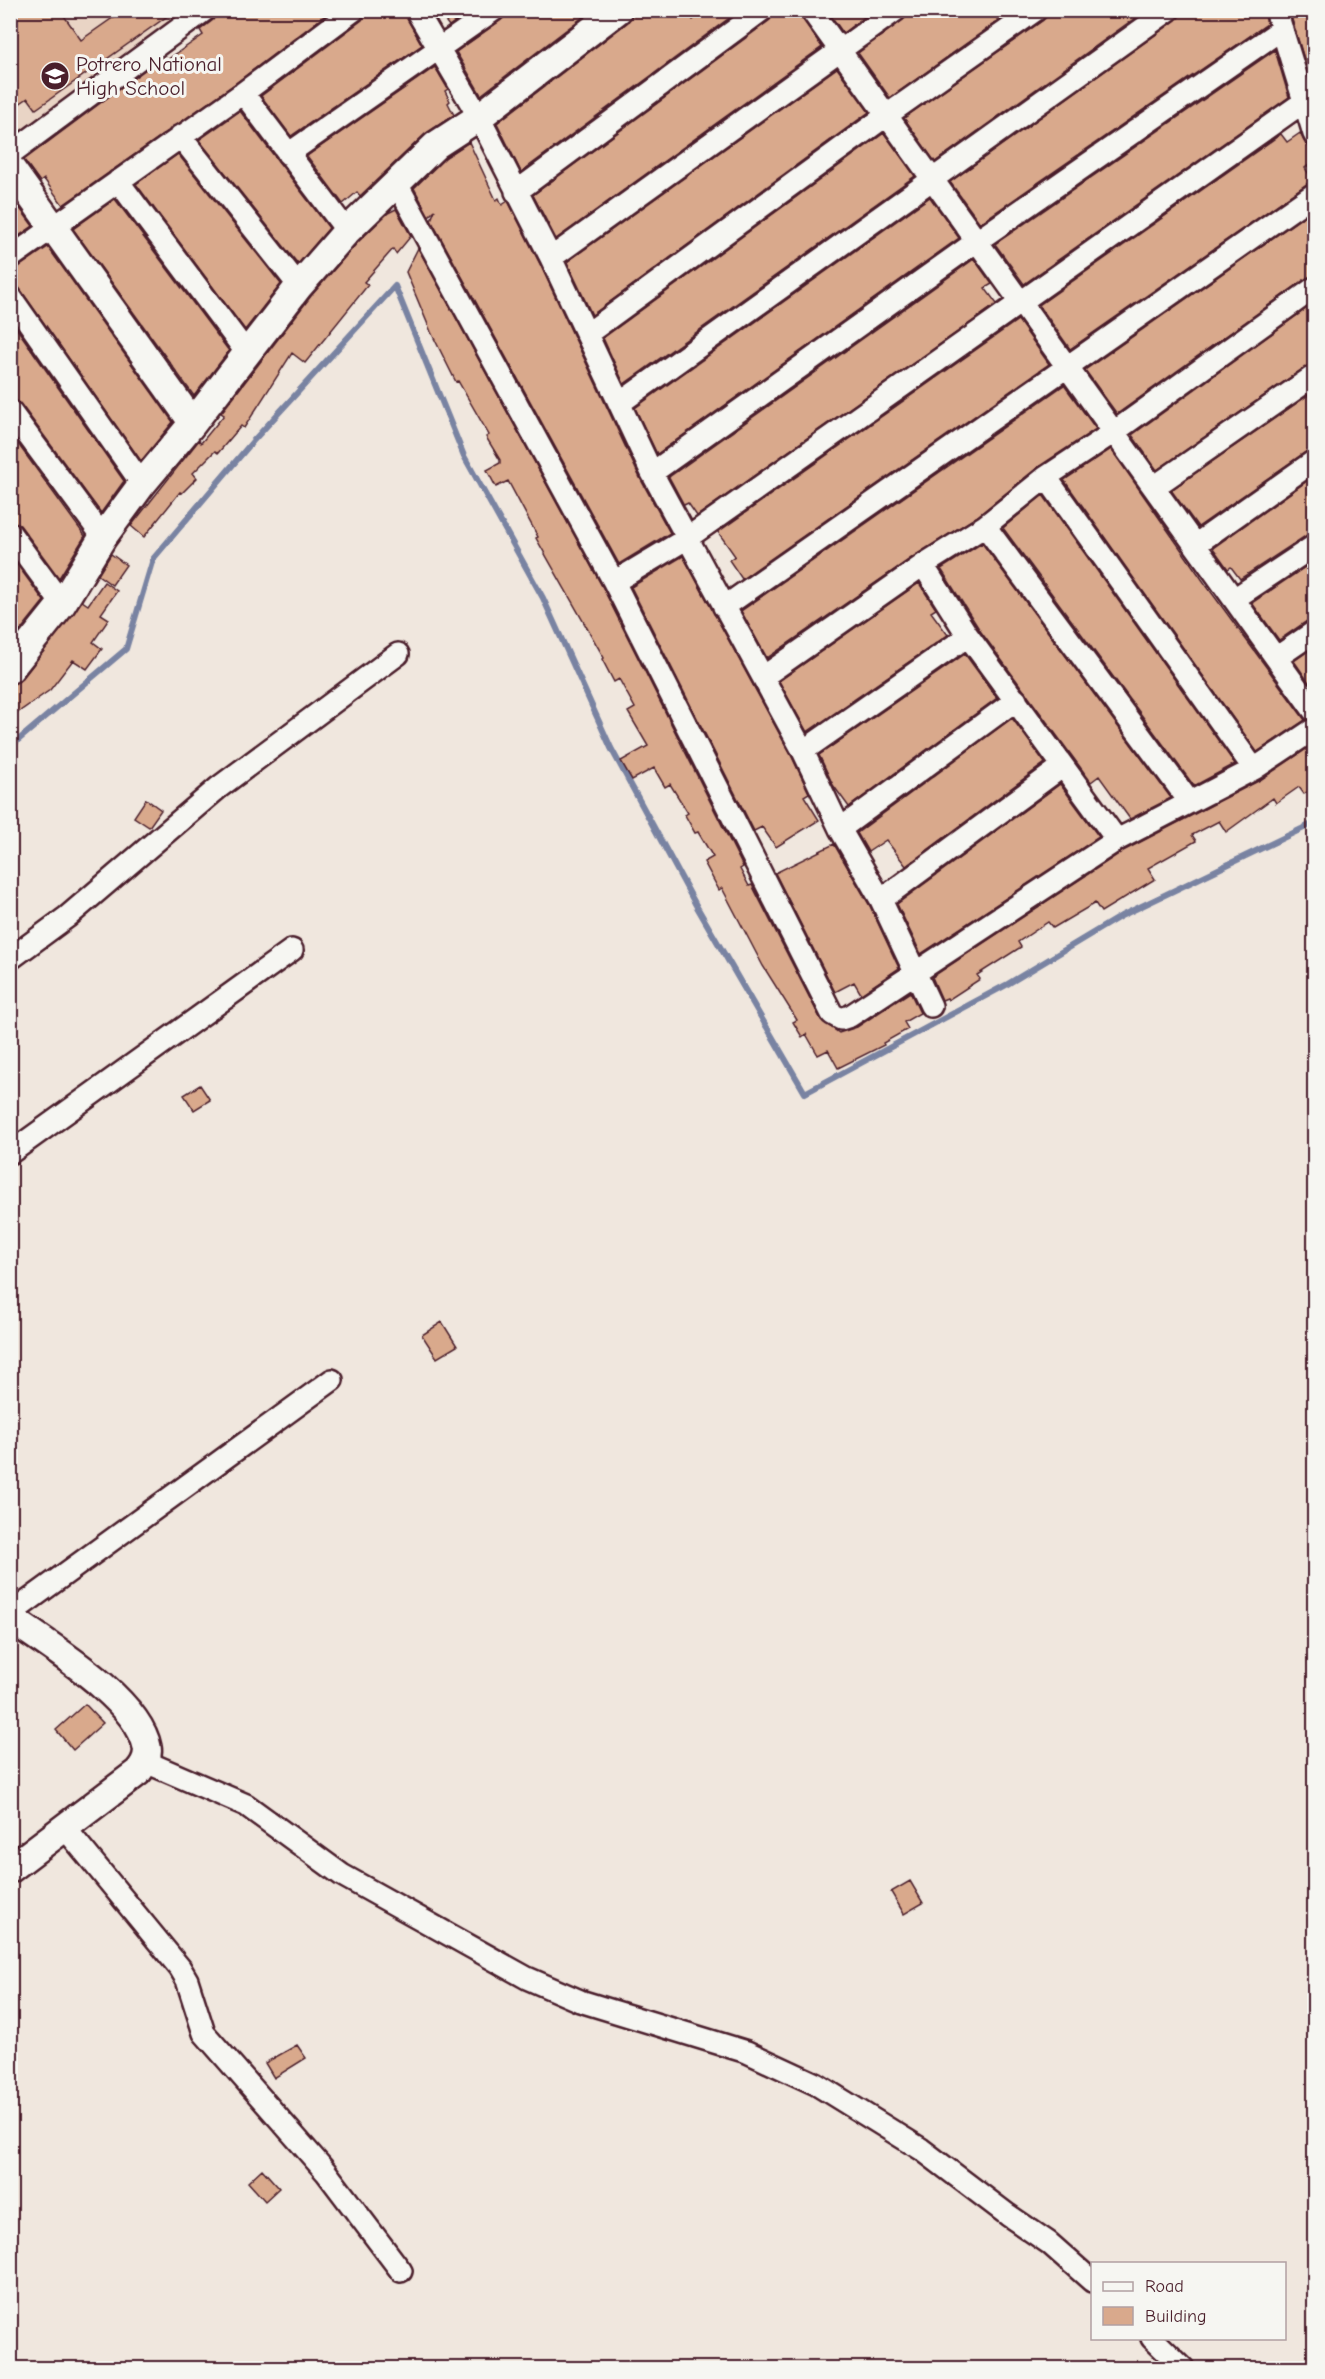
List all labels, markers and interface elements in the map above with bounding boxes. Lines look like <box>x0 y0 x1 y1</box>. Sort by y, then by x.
place label: Potrero National High School <box>76 52 222 100</box>
school or university icon: Potrero National High School <box>39 60 71 92</box>
legend <box>1091 2262 1286 2340</box>
text: Road <box>1145 2276 1184 2297</box>
text: Building <box>1145 2306 1207 2327</box>

